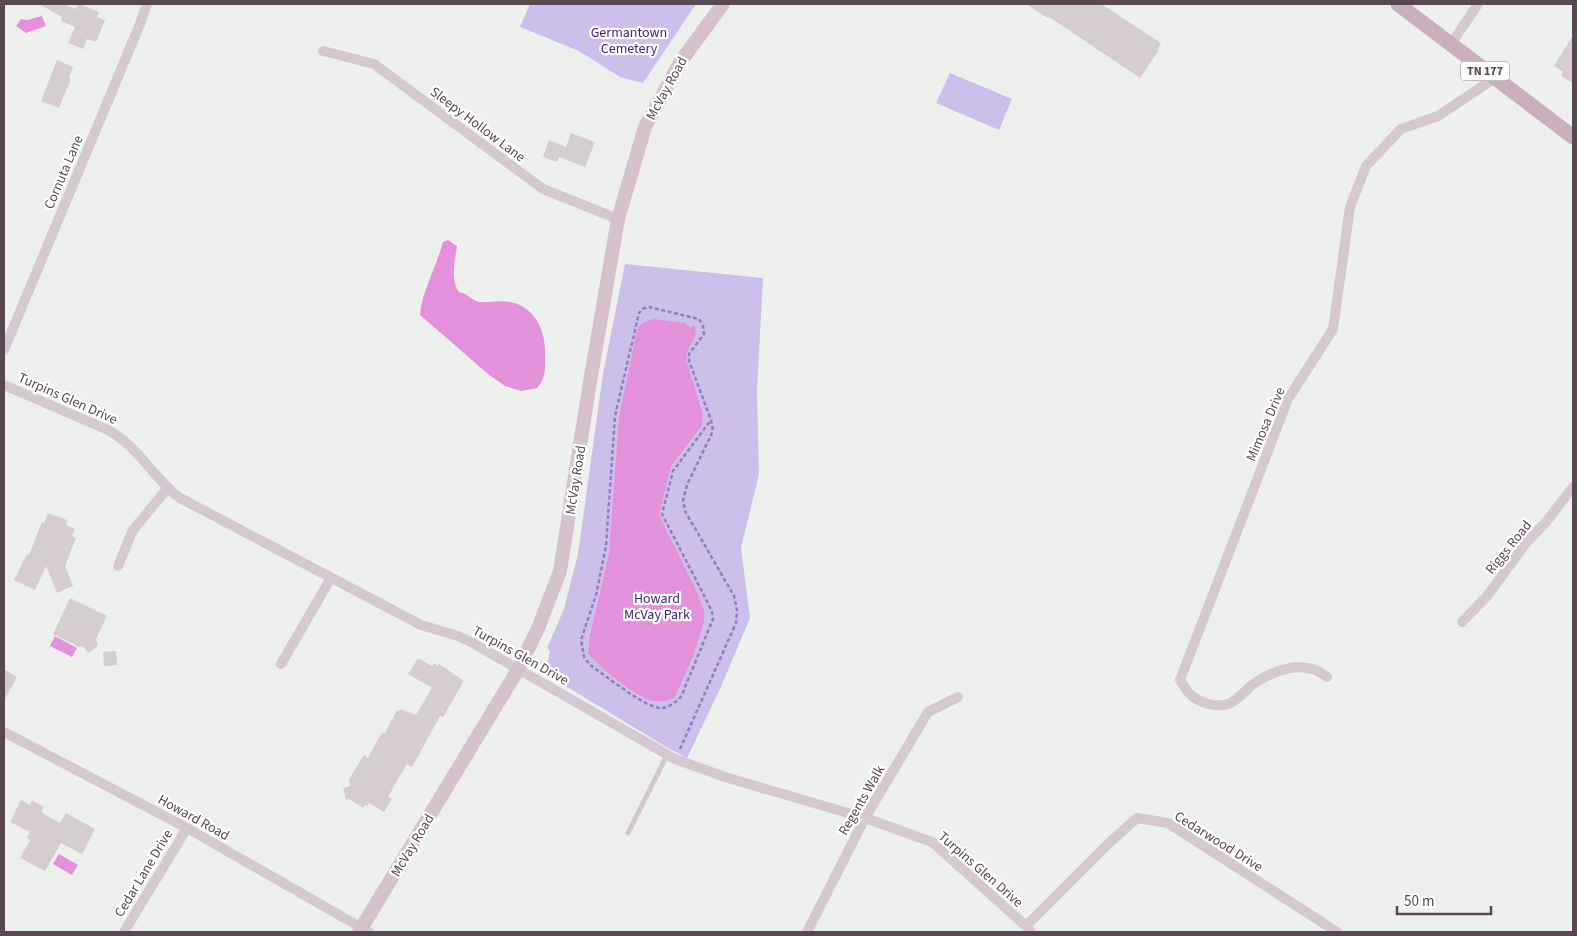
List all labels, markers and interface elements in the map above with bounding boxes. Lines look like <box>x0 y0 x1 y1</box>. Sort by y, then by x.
park label: Germantown Cemetery <box>591 23 667 59</box>
street label: McVay Road <box>641 53 693 124</box>
road number: TN 177 <box>1461 61 1509 80</box>
street label: Sleepy Hollow Lane <box>426 82 529 167</box>
street label: Cornuta Lane <box>39 132 88 212</box>
street label: Turpins Glen Drive <box>15 368 121 430</box>
street label: Mimosa Drive <box>1241 384 1291 465</box>
street label: McVay Road <box>561 444 591 516</box>
street label: Riggs Road <box>1481 516 1537 579</box>
park label: Howard McVay Park <box>624 589 690 625</box>
street label: Turpins Glen Drive <box>469 621 572 691</box>
street label: Regents Walk <box>834 762 890 839</box>
street label: Howard Road <box>154 790 233 846</box>
street label: Cedarwood Drive <box>1170 807 1267 877</box>
street label: McVay Road <box>386 810 439 881</box>
street label: Cedar Lane Drive <box>110 826 178 921</box>
street label: Turpins Glen Drive <box>933 827 1027 912</box>
scale bar <box>1397 884 1491 916</box>
text: 50 m <box>1404 891 1434 912</box>

